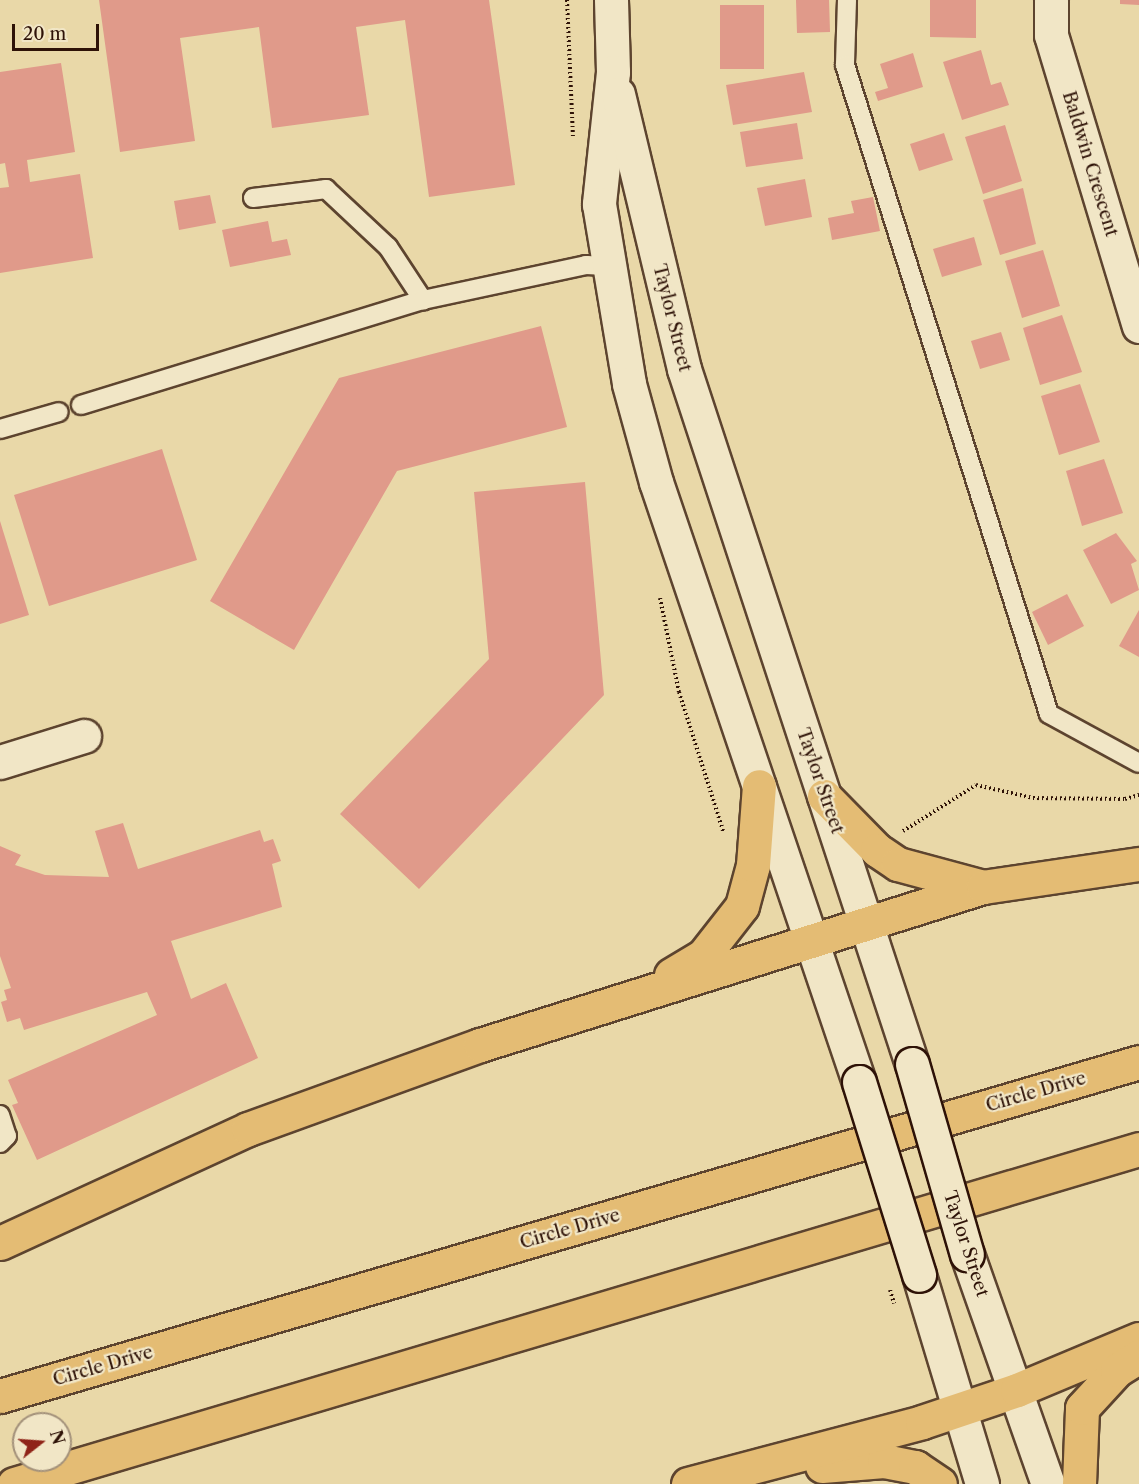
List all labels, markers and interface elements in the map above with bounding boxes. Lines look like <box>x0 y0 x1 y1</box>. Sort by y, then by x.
scale bar <box>15 12 102 50</box>
text: 20 m <box>23 23 66 45</box>
street label: Baldwin Crescent <box>1058 89 1122 239</box>
street label: Taylor Street <box>648 262 696 374</box>
street label: Taylor Street <box>792 725 848 837</box>
street label: Circle Drive <box>983 1067 1089 1117</box>
street label: Taylor Street <box>939 1188 993 1300</box>
street label: Circle Drive <box>517 1204 623 1254</box>
street label: Circle Drive <box>50 1341 156 1391</box>
north arrow <box>12 1412 72 1472</box>
text: N <box>46 1428 69 1447</box>

